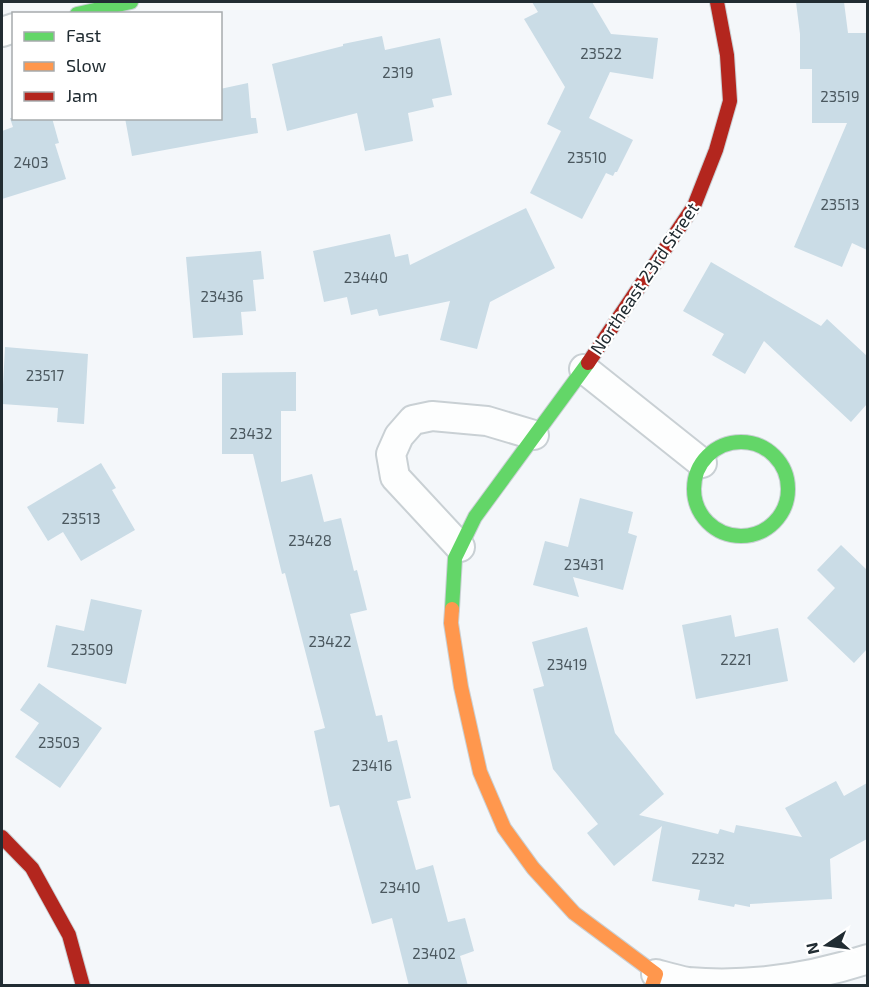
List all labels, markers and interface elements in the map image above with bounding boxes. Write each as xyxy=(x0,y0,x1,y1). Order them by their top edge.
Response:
legend xyxy=(12,12,222,120)
text: Fast xyxy=(66,24,101,46)
house number: 23522 xyxy=(580,44,622,62)
text: Slow xyxy=(66,54,107,76)
house number: 2319 xyxy=(382,63,414,81)
text: Jam xyxy=(66,84,98,106)
house number: 23519 xyxy=(820,87,860,105)
house number: 23510 xyxy=(567,148,607,166)
house number: 2403 xyxy=(13,153,49,171)
house number: 23513 xyxy=(820,195,860,213)
street label: Northeast 23rd Street xyxy=(585,198,703,358)
house number: 23440 xyxy=(344,268,388,286)
house number: 23436 xyxy=(201,287,243,305)
house number: 23517 xyxy=(26,366,65,384)
house number: 23432 xyxy=(230,424,272,442)
house number: 23513 xyxy=(61,509,101,527)
house number: 23428 xyxy=(288,531,332,549)
house number: 23431 xyxy=(564,555,604,573)
house number: 23422 xyxy=(309,632,351,650)
house number: 23509 xyxy=(71,640,113,658)
house number: 2221 xyxy=(720,650,752,668)
house number: 23419 xyxy=(547,655,587,673)
house number: 23503 xyxy=(38,733,80,751)
house number: 23416 xyxy=(352,756,392,774)
house number: 2232 xyxy=(691,849,725,867)
house number: 23410 xyxy=(379,878,421,896)
north arrow xyxy=(797,915,857,975)
text: N xyxy=(801,941,822,956)
house number: 23402 xyxy=(412,944,456,962)

